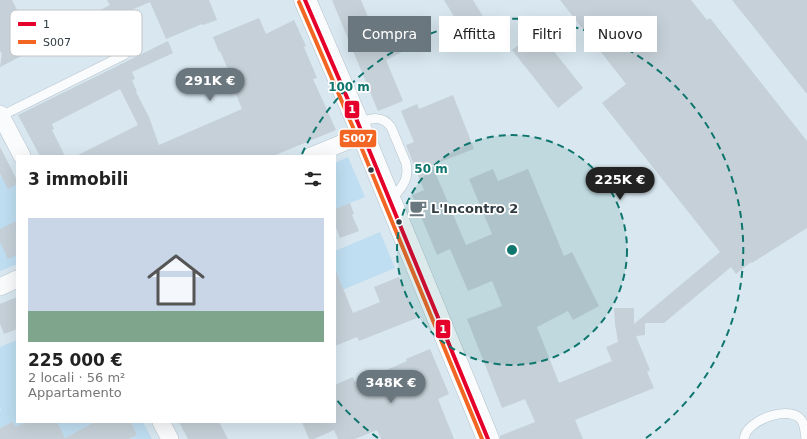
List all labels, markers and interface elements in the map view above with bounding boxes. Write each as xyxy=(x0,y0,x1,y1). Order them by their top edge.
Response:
legend xyxy=(10,10,142,56)
chip: Compra xyxy=(348,16,431,52)
chip: Affitta xyxy=(439,16,510,52)
chip: Filtri xyxy=(518,16,576,52)
chip: Nuovo xyxy=(584,16,657,52)
text: 1 xyxy=(43,18,50,31)
text: S007 xyxy=(43,36,71,49)
pin: 291K € xyxy=(177,68,243,102)
text: 291K € xyxy=(185,73,235,88)
text: 100 m xyxy=(328,80,370,94)
line badge: 1 xyxy=(344,100,360,119)
text: 1 xyxy=(348,103,356,116)
line badge: S007 xyxy=(339,129,377,148)
text: S007 xyxy=(343,132,373,145)
text: 50 m xyxy=(414,162,448,176)
unlabelled marker xyxy=(366,165,376,175)
pin: 225K € xyxy=(587,167,653,201)
icon: filters xyxy=(302,168,324,190)
text: 3 immobili xyxy=(28,169,128,189)
text: 225K € xyxy=(595,172,645,187)
cafe icon: L'Incontro 2 xyxy=(408,198,428,218)
place label: L'Incontro 2 xyxy=(431,201,518,216)
unlabelled marker xyxy=(394,217,404,227)
centre of rings xyxy=(505,243,519,257)
icon: home xyxy=(140,244,212,316)
line badge: 1 xyxy=(435,319,451,339)
text: 1 xyxy=(439,323,447,336)
text: 225 000 € xyxy=(28,350,123,370)
text: 2 locali · 56 m² xyxy=(28,370,125,385)
pin: 348K € xyxy=(358,370,424,404)
text: 348K € xyxy=(366,375,416,390)
text: Appartamento xyxy=(28,385,122,400)

